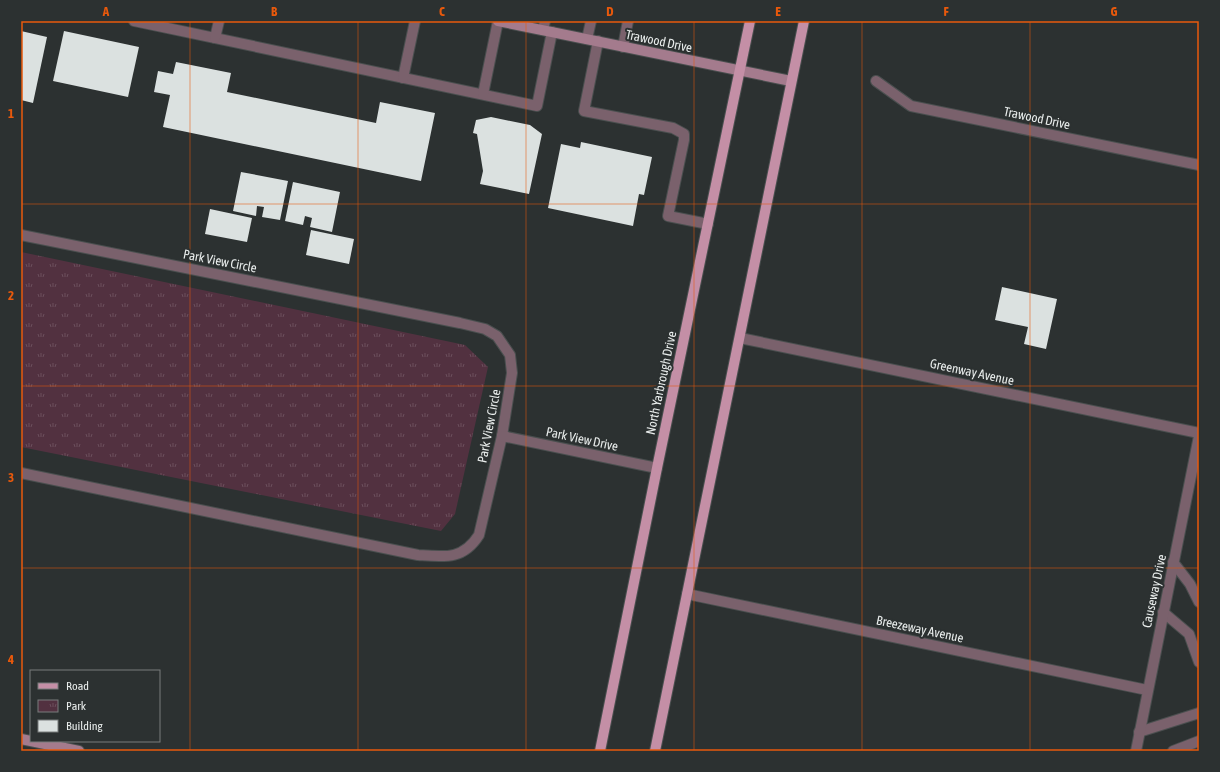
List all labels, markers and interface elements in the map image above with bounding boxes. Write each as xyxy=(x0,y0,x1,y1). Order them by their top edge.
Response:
text: A xyxy=(102,4,110,19)
text: B xyxy=(271,4,278,19)
text: C xyxy=(439,4,445,19)
text: D xyxy=(606,4,614,19)
text: E xyxy=(775,4,781,19)
text: F xyxy=(943,4,949,19)
text: G xyxy=(1111,4,1118,19)
street label: Trawood Drive xyxy=(624,27,694,55)
street label: Trawood Drive xyxy=(1002,104,1072,132)
text: 1 xyxy=(8,106,14,121)
street label: Park View Circle xyxy=(182,246,258,276)
text: 2 xyxy=(8,288,14,303)
street label: North Yarbrough Drive xyxy=(643,330,679,436)
street label: Greenway Avenue xyxy=(929,356,1015,388)
street label: Park View Circle xyxy=(474,388,504,464)
street label: Park View Drive xyxy=(545,424,620,454)
text: 3 xyxy=(8,470,14,485)
street label: Causeway Drive xyxy=(1139,553,1169,629)
street label: Breezeway Avenue xyxy=(875,612,965,646)
text: 4 xyxy=(7,652,14,667)
legend xyxy=(30,670,160,742)
text: Road xyxy=(66,679,89,693)
text: Park xyxy=(66,699,87,713)
text: Building xyxy=(66,719,104,733)

